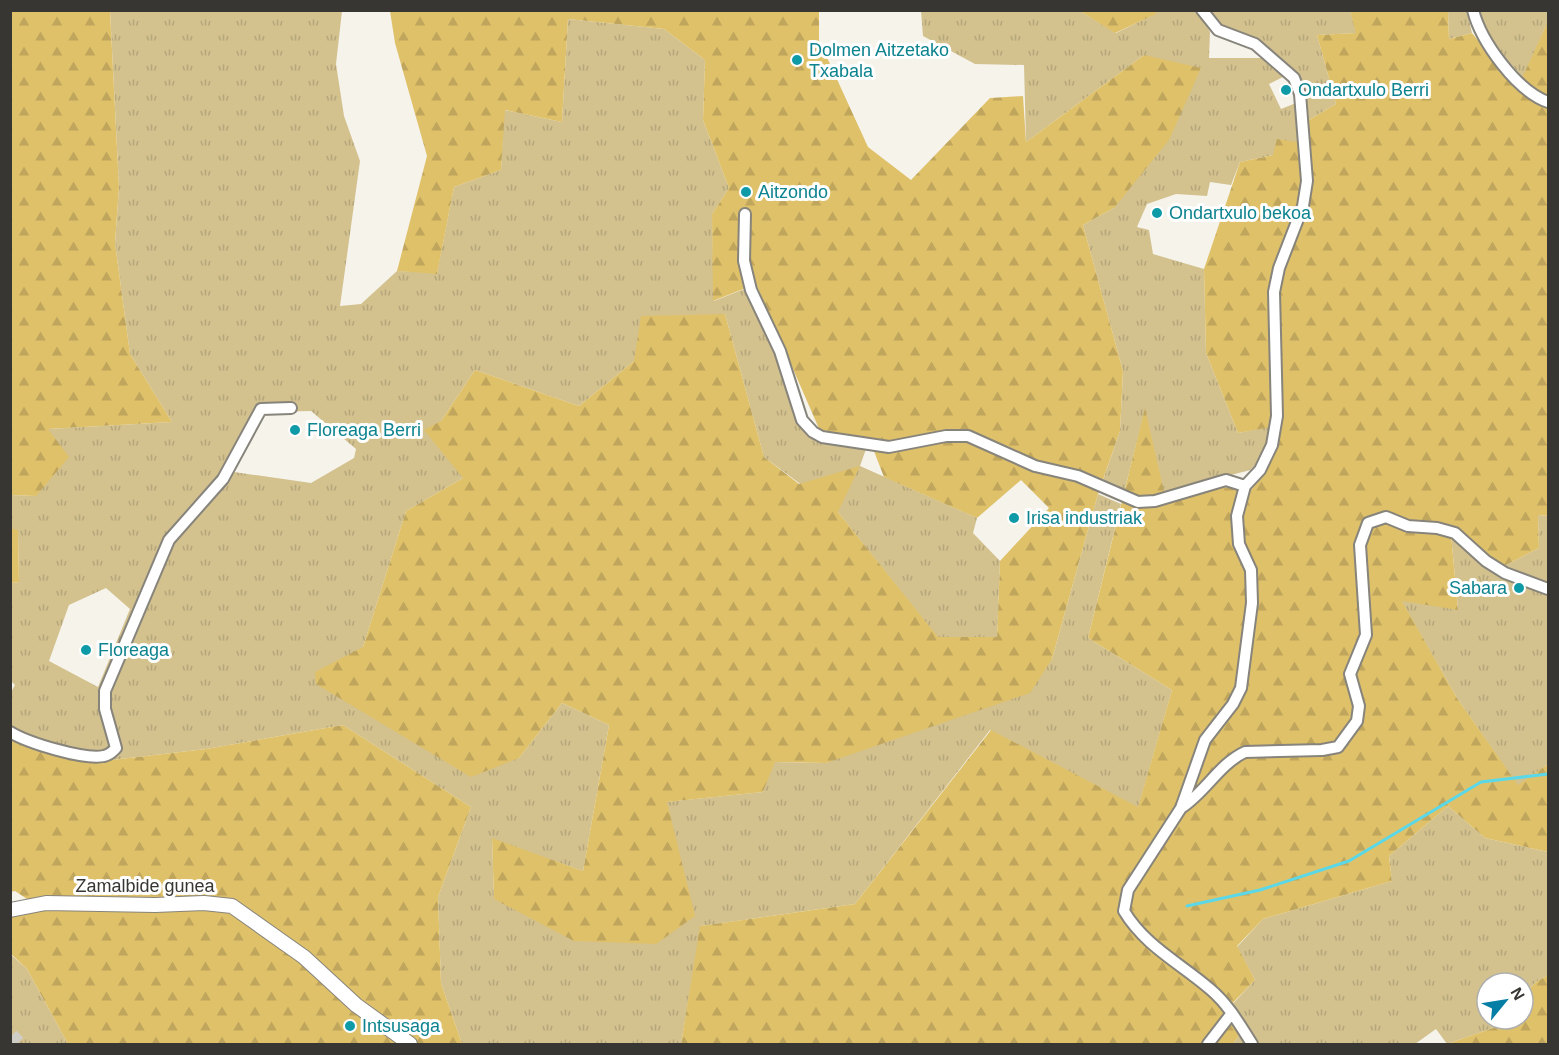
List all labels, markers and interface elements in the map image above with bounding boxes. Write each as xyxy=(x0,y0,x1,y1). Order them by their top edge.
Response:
place label: Dolmen Aitzetako Txabala xyxy=(809,40,949,81)
marker: Dolmen Aitzetako Txabala xyxy=(790,53,804,67)
place label: Ondartxulo Berri xyxy=(1298,80,1429,100)
marker: Ondartxulo Berri xyxy=(1279,83,1293,97)
place label: Aitzondo xyxy=(758,182,828,202)
marker: Aitzondo xyxy=(739,185,753,199)
place label: Ondartxulo bekoa xyxy=(1169,203,1312,223)
marker: Ondartxulo bekoa xyxy=(1150,206,1164,220)
place label: Floreaga Berri xyxy=(307,420,421,440)
marker: Floreaga Berri xyxy=(288,423,302,437)
place label: Irisa industriak xyxy=(1026,508,1143,528)
marker: Irisa industriak xyxy=(1007,511,1021,525)
place label: Sabara xyxy=(1449,578,1508,598)
marker: Sabara xyxy=(1512,581,1526,595)
place label: Floreaga xyxy=(98,640,170,660)
marker: Floreaga xyxy=(79,643,93,657)
street label: Zamalbide gunea xyxy=(75,876,216,896)
north arrow xyxy=(1475,971,1535,1031)
text: N xyxy=(1507,984,1528,1003)
place label: Intsusaga xyxy=(362,1016,441,1036)
marker: Intsusaga xyxy=(343,1019,357,1033)

